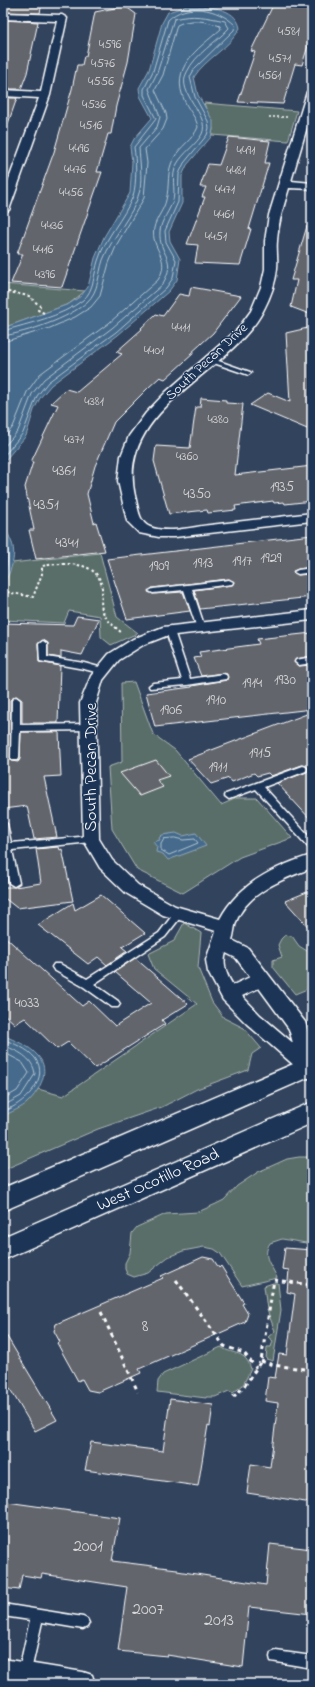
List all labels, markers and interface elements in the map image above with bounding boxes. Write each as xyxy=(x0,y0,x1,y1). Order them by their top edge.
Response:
house number: 4581 xyxy=(278,22,300,41)
house number: 4596 xyxy=(99,35,121,54)
house number: 4571 xyxy=(269,49,291,68)
house number: 4576 xyxy=(91,54,115,73)
house number: 4561 xyxy=(259,66,281,85)
house number: 4556 xyxy=(88,72,114,91)
house number: 4536 xyxy=(82,95,106,114)
house number: 4516 xyxy=(80,116,103,135)
house number: 4496 xyxy=(69,139,89,158)
house number: 4491 xyxy=(237,141,255,160)
house number: 4476 xyxy=(64,160,86,179)
house number: 4481 xyxy=(226,161,246,180)
house number: 4471 xyxy=(215,180,235,199)
house number: 4456 xyxy=(59,183,83,202)
house number: 4461 xyxy=(214,205,234,224)
house number: 4436 xyxy=(41,216,63,235)
house number: 4451 xyxy=(205,227,227,246)
house number: 4416 xyxy=(33,240,54,259)
house number: 4396 xyxy=(35,265,55,284)
street label: South Pecan Drive xyxy=(161,318,253,406)
house number: 4411 xyxy=(172,318,190,337)
house number: 4401 xyxy=(144,341,164,360)
house number: 4381 xyxy=(84,392,104,411)
house number: 4380 xyxy=(207,410,229,429)
house number: 4371 xyxy=(64,430,84,449)
house number: 4360 xyxy=(176,447,198,466)
house number: 4361 xyxy=(52,460,76,482)
house number: 1935 xyxy=(270,476,294,498)
house number: 4350 xyxy=(183,483,211,505)
house number: 4351 xyxy=(33,494,59,516)
house number: 4341 xyxy=(55,532,79,554)
house number: 1929 xyxy=(260,547,282,569)
house number: 1917 xyxy=(232,550,252,572)
house number: 1913 xyxy=(193,552,213,574)
house number: 1909 xyxy=(149,555,170,577)
house number: 1930 xyxy=(274,669,296,691)
house number: 1914 xyxy=(242,672,262,694)
house number: 1910 xyxy=(206,689,227,711)
house number: 1906 xyxy=(160,699,183,721)
street label: South Pecan Drive xyxy=(79,702,104,831)
house number: 1915 xyxy=(249,742,272,764)
house number: 1911 xyxy=(209,756,228,778)
house number: 4033 xyxy=(14,992,40,1014)
street label: West Ocotillo Road xyxy=(93,1142,224,1218)
house number: 8 xyxy=(142,1314,149,1340)
house number: 2001 xyxy=(73,1534,103,1560)
house number: 2007 xyxy=(132,1597,165,1623)
house number: 2013 xyxy=(204,1608,234,1634)

